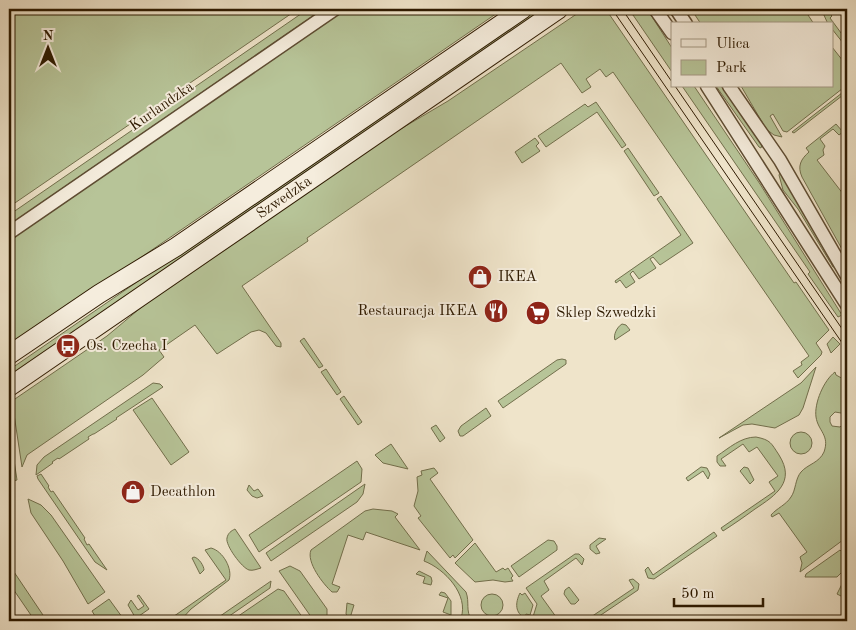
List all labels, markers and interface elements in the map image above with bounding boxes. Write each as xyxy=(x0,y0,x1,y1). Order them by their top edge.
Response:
north arrow xyxy=(22,22,72,72)
legend xyxy=(671,22,834,88)
text: N xyxy=(43,29,54,43)
text: Ulica xyxy=(716,37,750,52)
text: Park xyxy=(716,61,747,76)
street label: Kurlandzka xyxy=(127,79,197,135)
street label: Szwedzka xyxy=(254,173,315,222)
shop icon: IKEA xyxy=(467,264,493,290)
place label: IKEA xyxy=(498,270,538,285)
restaurant icon: Restauracja IKEA xyxy=(483,298,509,324)
supermarket icon: Sklep Szwedzki xyxy=(525,300,551,326)
place label: Restauracja IKEA xyxy=(358,304,479,319)
place label: Sklep Szwedzki xyxy=(556,306,656,321)
bus stop icon: Os. Czecha I xyxy=(55,333,81,359)
place label: Os. Czecha I xyxy=(86,339,167,354)
shop icon: Decathlon xyxy=(120,479,146,505)
place label: Decathlon xyxy=(150,485,216,500)
scale bar xyxy=(674,575,762,607)
text: 50 m xyxy=(681,587,715,602)

